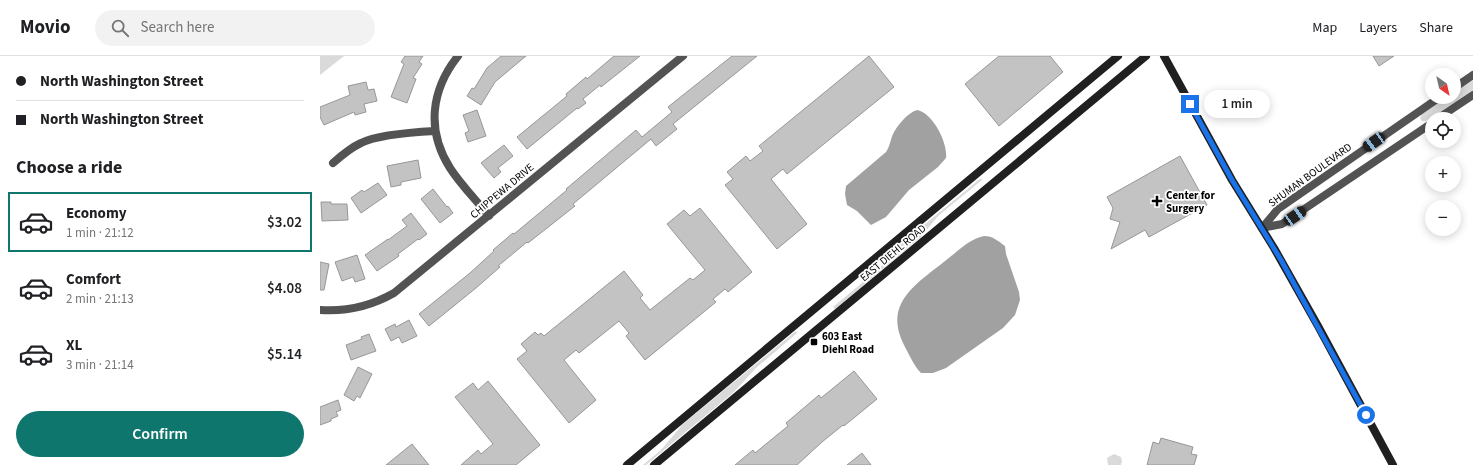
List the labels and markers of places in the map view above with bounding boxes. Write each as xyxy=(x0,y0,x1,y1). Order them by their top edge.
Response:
place label: Center for Surgery xyxy=(1166,188,1215,216)
marker: Center for Surgery xyxy=(1151,195,1163,207)
place label: 603 East Diehl Road xyxy=(822,329,874,357)
marker: 603 East Diehl Road xyxy=(809,337,819,347)

